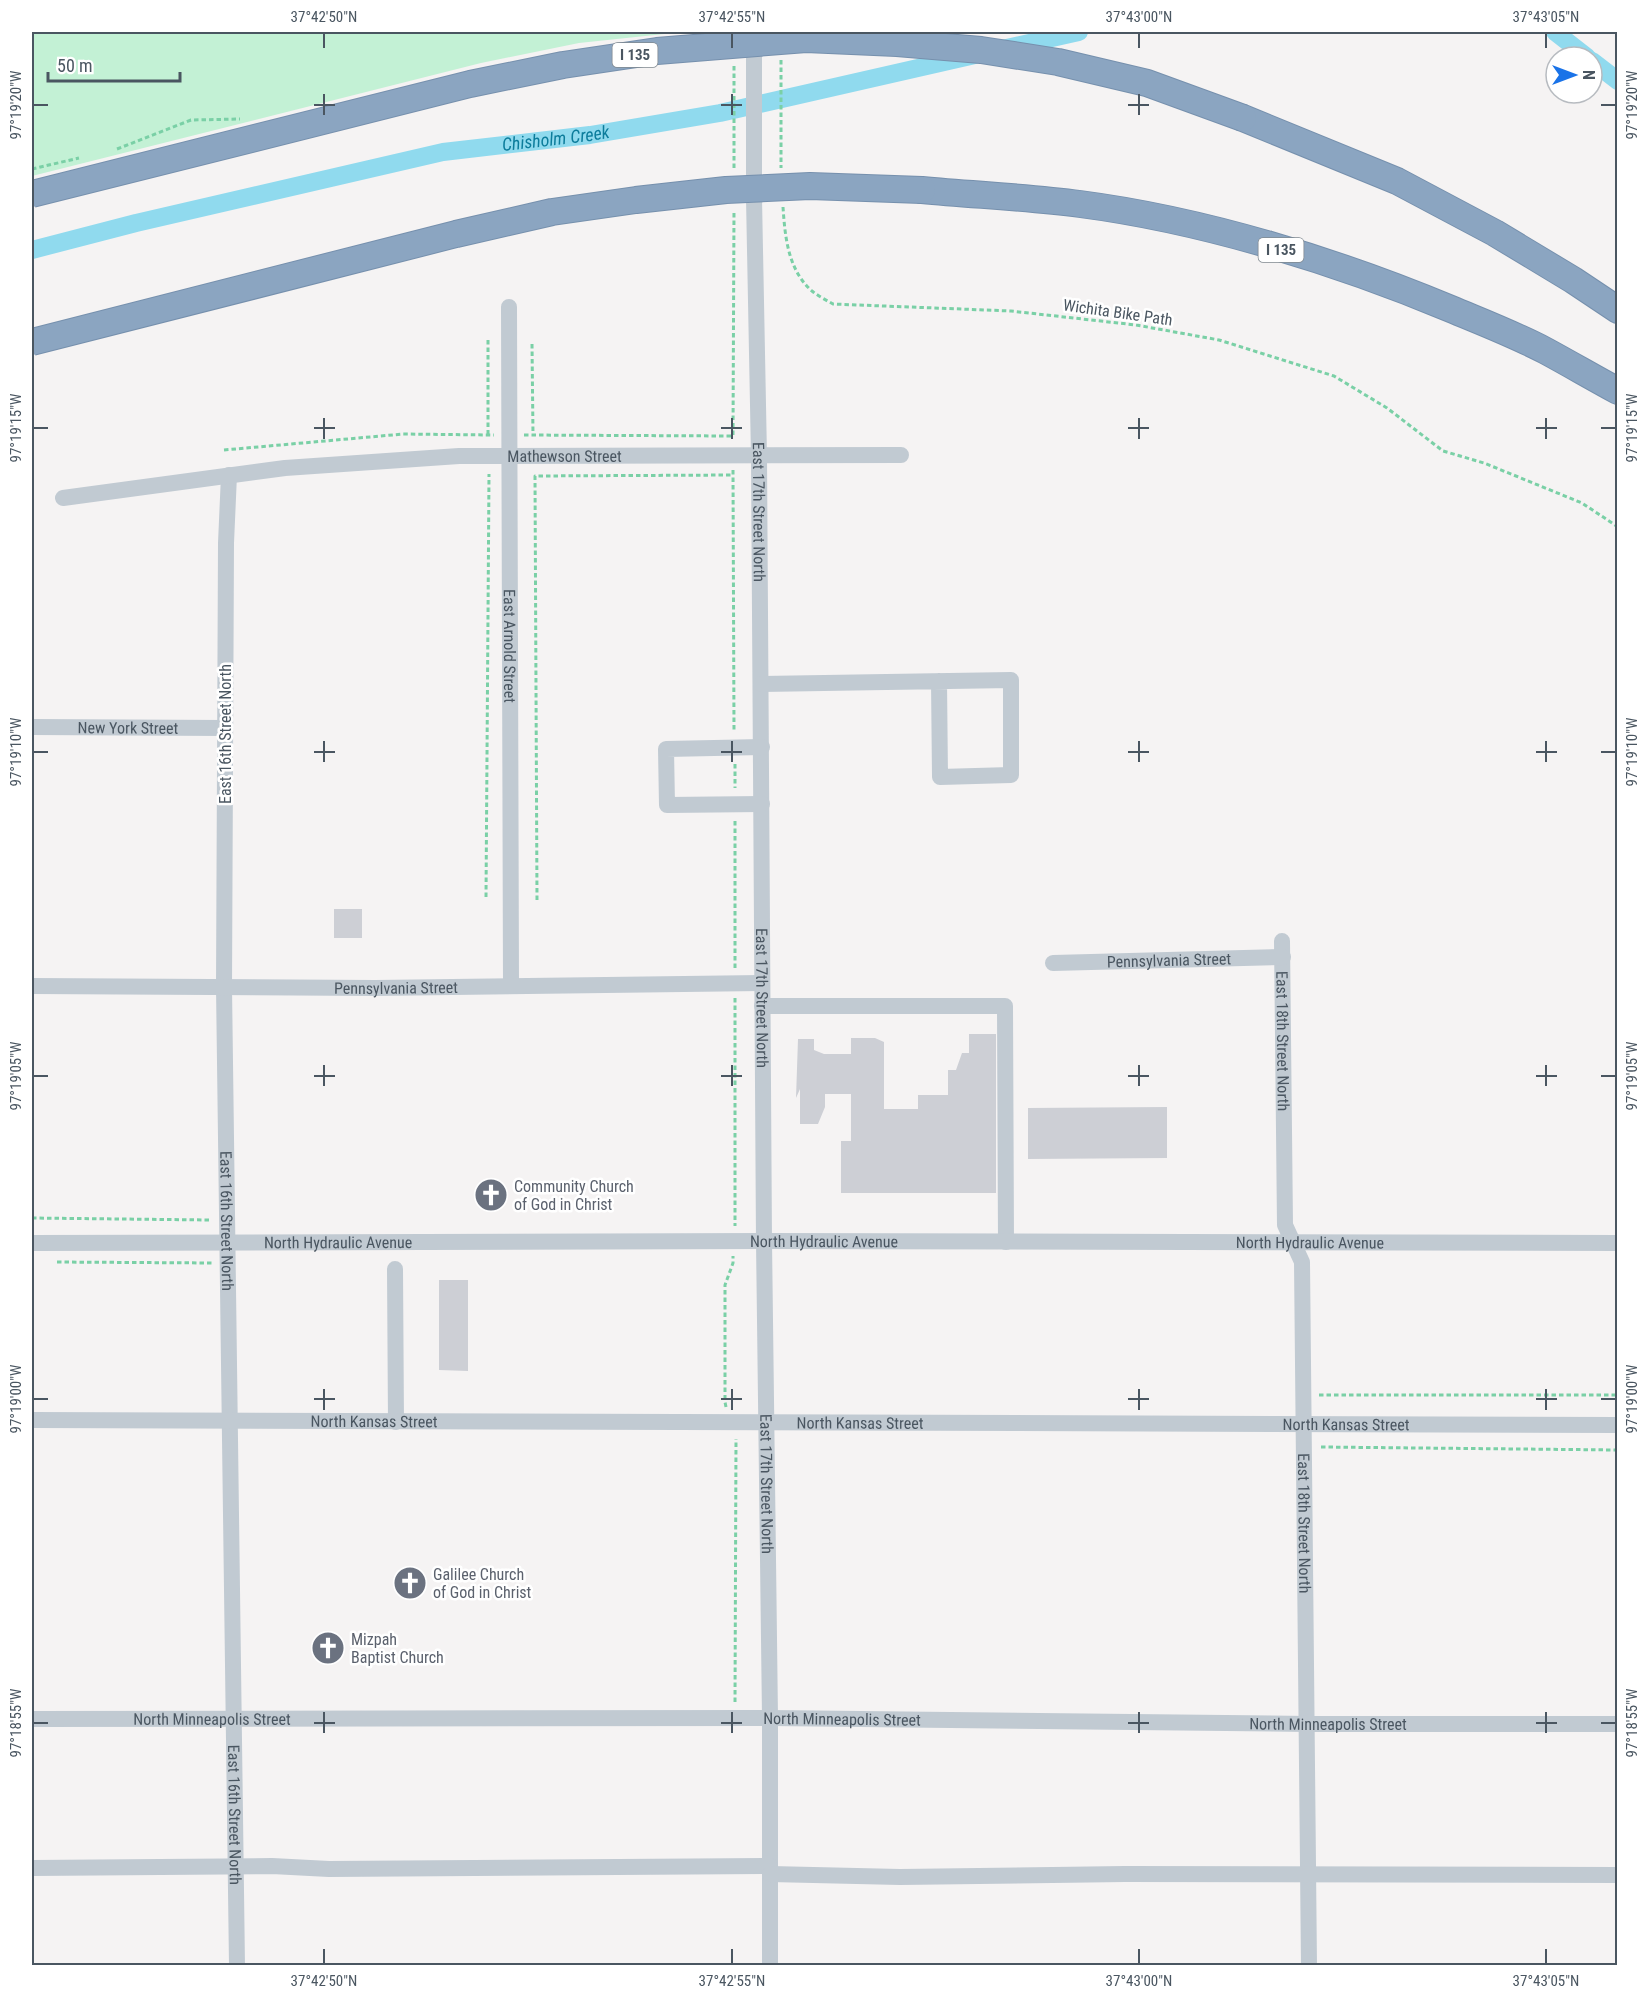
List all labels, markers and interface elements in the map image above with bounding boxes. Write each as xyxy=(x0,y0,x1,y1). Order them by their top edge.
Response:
text: 37°42'50"N xyxy=(291,8,357,26)
text: 37°42'55"N xyxy=(699,8,765,26)
text: 37°43'00"N xyxy=(1106,8,1172,26)
text: 37°43'05"N xyxy=(1513,8,1579,26)
road number: I 135 xyxy=(612,43,658,67)
scale bar xyxy=(48,45,180,83)
north arrow xyxy=(1544,45,1604,105)
text: 50 m xyxy=(57,55,92,76)
text: 97°19'20"W xyxy=(7,70,25,139)
text: N xyxy=(1579,70,1598,80)
text: 97°19'20"W xyxy=(1623,70,1641,139)
water label: Chisholm Creek xyxy=(501,121,612,155)
road number: I 135 xyxy=(1258,238,1304,262)
street label: Wichita Bike Path xyxy=(1062,295,1174,330)
text: 97°19'15"W xyxy=(7,393,25,462)
text: 97°19'15"W xyxy=(1623,393,1641,462)
street label: East 17th Street North xyxy=(749,442,769,582)
street label: Mathewson Street xyxy=(507,447,622,466)
street label: East Arnold Street xyxy=(500,589,519,703)
street label: East 16th Street North xyxy=(216,664,235,804)
text: 97°19'10"W xyxy=(7,717,25,786)
text: 97°19'10"W xyxy=(1623,717,1641,786)
street label: New York Street xyxy=(78,718,179,738)
street label: East 17th Street North xyxy=(752,928,772,1068)
street label: Pennsylvania Street xyxy=(1107,949,1232,972)
street label: East 18th Street North xyxy=(1272,971,1293,1111)
street label: Pennsylvania Street xyxy=(334,978,458,998)
text: 97°19'05"W xyxy=(7,1041,25,1110)
text: 97°19'05"W xyxy=(1623,1041,1641,1110)
street label: East 16th Street North xyxy=(216,1151,237,1291)
church icon: Community Church of God in Christ xyxy=(473,1177,509,1213)
place label: Community Church of God in Christ xyxy=(514,1177,634,1214)
street label: North Hydraulic Avenue xyxy=(750,1232,898,1251)
street label: North Hydraulic Avenue xyxy=(264,1233,412,1252)
street label: North Hydraulic Avenue xyxy=(1236,1233,1384,1252)
text: 97°19'00"W xyxy=(7,1364,25,1433)
text: 97°19'00"W xyxy=(1623,1364,1641,1433)
street label: North Kansas Street xyxy=(310,1412,438,1431)
street label: North Kansas Street xyxy=(796,1413,924,1433)
street label: East 17th Street North xyxy=(756,1414,777,1554)
street label: North Kansas Street xyxy=(1282,1415,1410,1434)
street label: East 18th Street North xyxy=(1294,1453,1314,1593)
church icon: Galilee Church of God in Christ xyxy=(392,1565,428,1601)
place label: Galilee Church of God in Christ xyxy=(433,1565,532,1602)
church icon: Mizpah Baptist Church xyxy=(310,1630,346,1666)
place label: Mizpah Baptist Church xyxy=(351,1630,444,1667)
text: 97°18'55"W xyxy=(7,1688,25,1757)
text: 97°18'55"W xyxy=(1623,1688,1641,1757)
street label: North Minneapolis Street xyxy=(763,1709,921,1730)
street label: North Minneapolis Street xyxy=(133,1710,291,1729)
street label: North Minneapolis Street xyxy=(1249,1714,1407,1734)
street label: East 16th Street North xyxy=(224,1745,245,1885)
text: 37°42'50"N xyxy=(291,1972,357,1990)
text: 37°42'55"N xyxy=(699,1972,765,1990)
text: 37°43'00"N xyxy=(1106,1972,1172,1990)
text: 37°43'05"N xyxy=(1513,1972,1579,1990)

